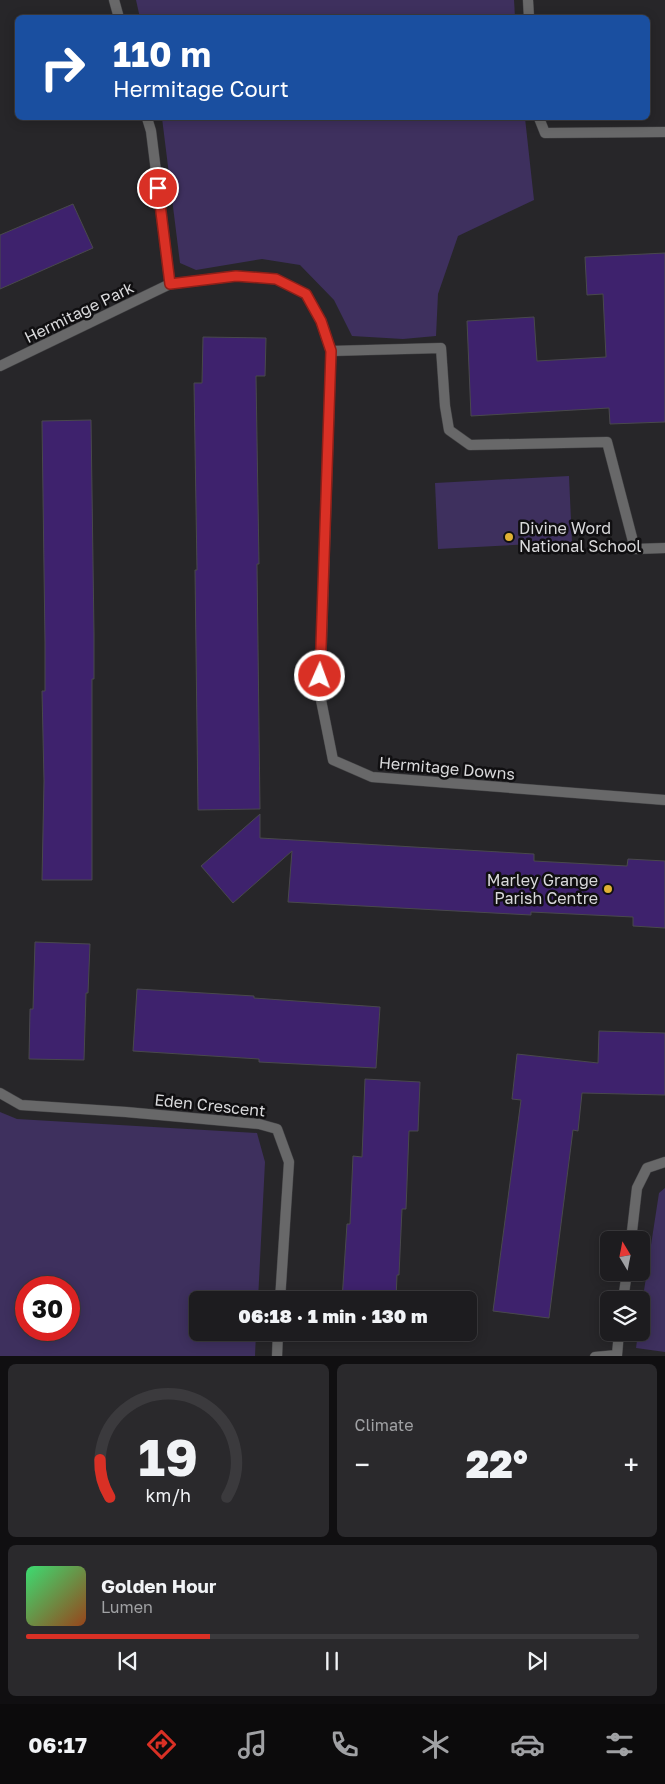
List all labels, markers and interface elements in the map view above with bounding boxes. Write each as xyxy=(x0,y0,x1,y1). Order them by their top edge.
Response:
text: 110 m xyxy=(113,33,211,75)
icon: right xyxy=(30,35,95,100)
text: Hermitage Court xyxy=(113,75,289,102)
pin xyxy=(137,167,179,209)
icon: arrive xyxy=(144,174,172,202)
street label: Hermitage Park xyxy=(21,277,137,347)
place label: Divine Word National School xyxy=(519,518,641,556)
marker: Divine Word National School xyxy=(503,531,515,543)
position arrow xyxy=(293,649,345,701)
street label: Hermitage Downs xyxy=(378,752,516,784)
place label: Marley Grange Parish Centre xyxy=(487,870,598,908)
marker: Marley Grange Parish Centre xyxy=(602,883,614,895)
street label: Eden Crescent xyxy=(154,1089,266,1121)
north arrow xyxy=(600,1231,650,1281)
map controls xyxy=(600,1231,650,1341)
speed limit sign: 30 xyxy=(15,1276,80,1341)
button: layers xyxy=(600,1291,650,1341)
text: 06:18 · 1 min · 130 m xyxy=(238,1304,428,1327)
text: Climate xyxy=(355,1415,414,1435)
text: 19 xyxy=(138,1425,198,1487)
text: 22° xyxy=(466,1441,528,1486)
text: − xyxy=(355,1448,370,1481)
text: + xyxy=(624,1448,639,1481)
text: km/h xyxy=(146,1484,191,1506)
text: Golden Hour xyxy=(101,1574,216,1597)
text: Lumen xyxy=(101,1597,153,1617)
icon: previous xyxy=(114,1647,142,1675)
icon: pause xyxy=(318,1647,346,1675)
icon: next xyxy=(523,1647,551,1675)
icon: directions xyxy=(144,1727,179,1762)
icon: music xyxy=(235,1727,270,1762)
icon: phone xyxy=(327,1727,362,1762)
icon: climate xyxy=(418,1727,453,1762)
icon: car xyxy=(510,1727,545,1762)
icon: filters xyxy=(602,1727,637,1762)
text: 06:17 xyxy=(28,1731,87,1758)

